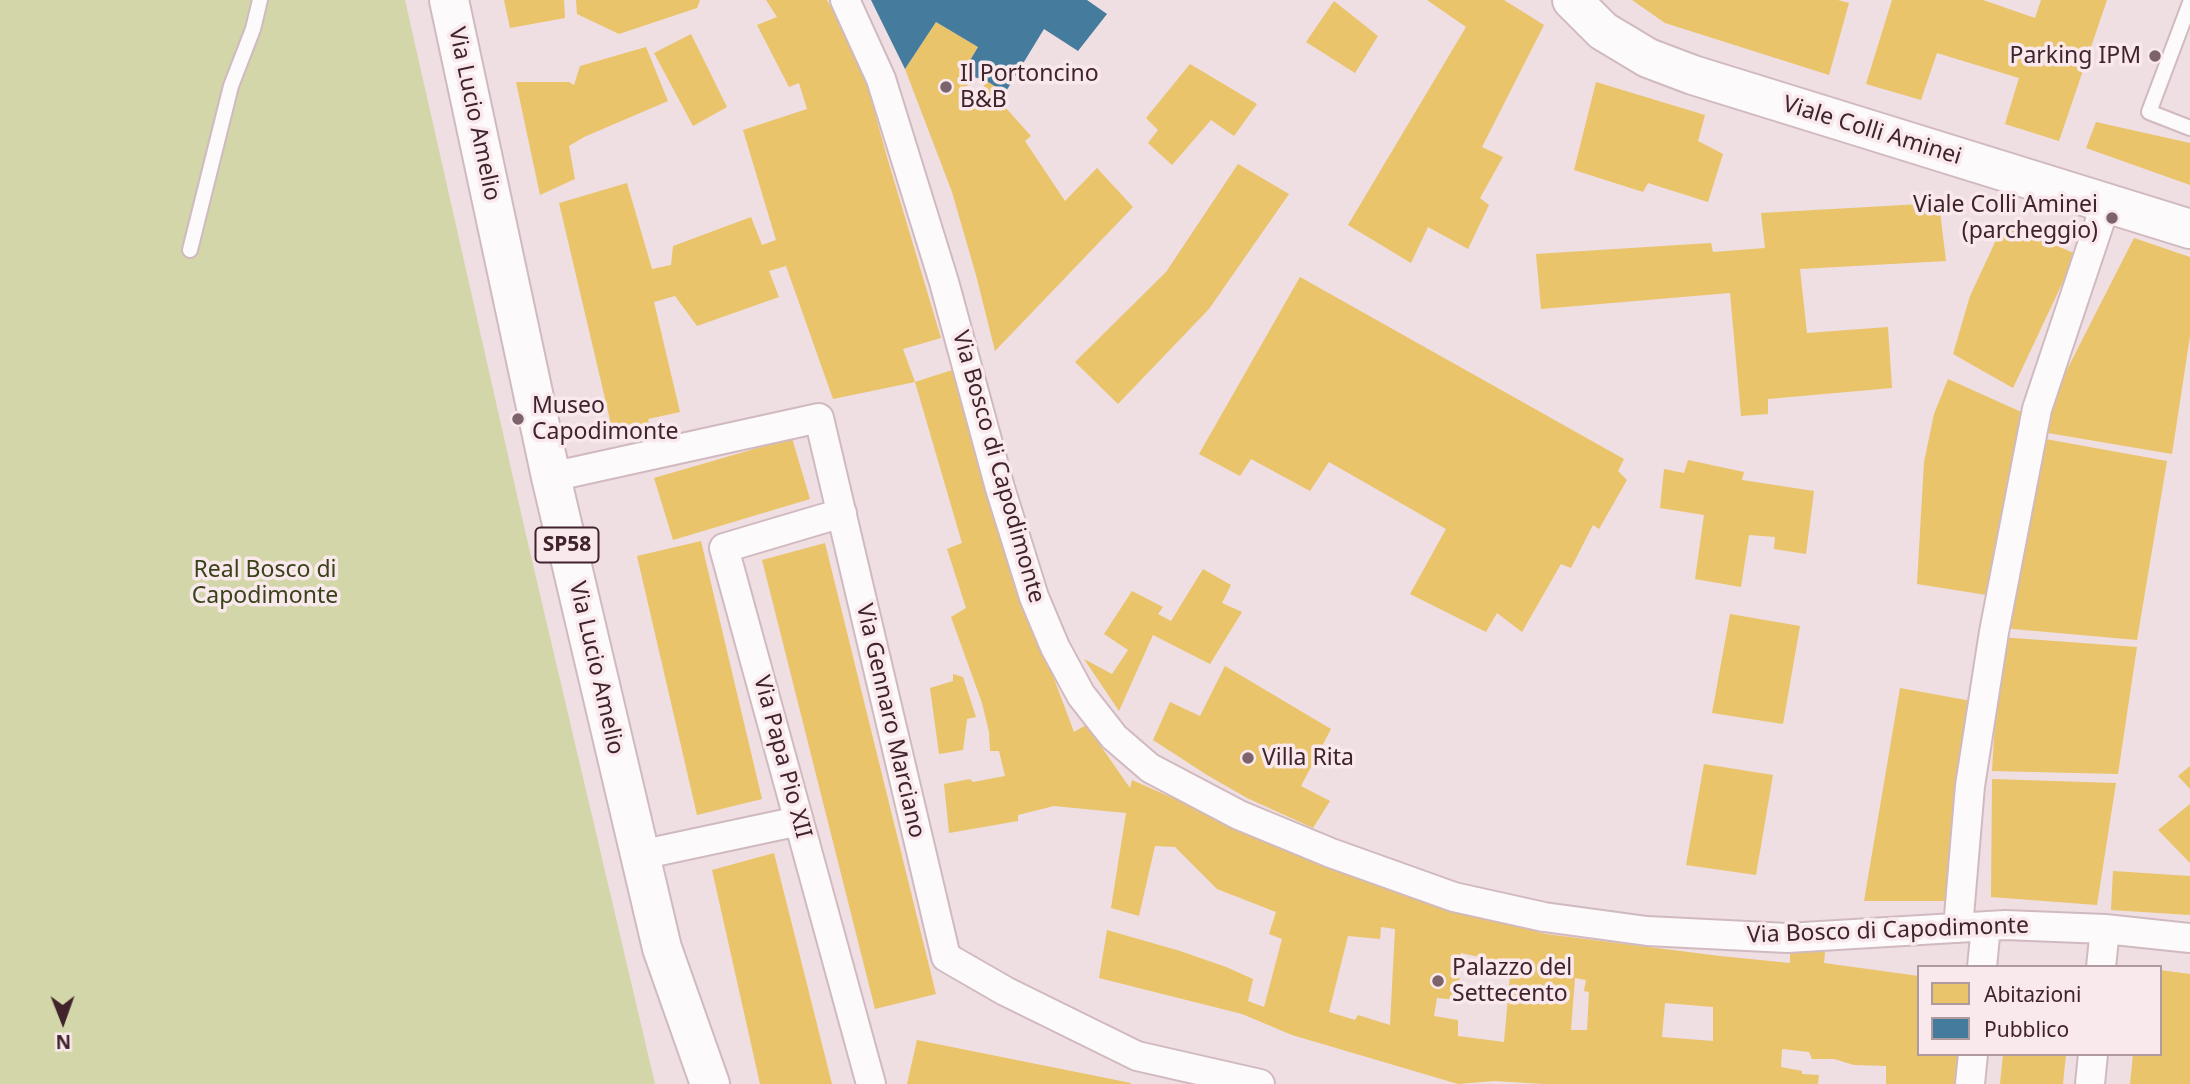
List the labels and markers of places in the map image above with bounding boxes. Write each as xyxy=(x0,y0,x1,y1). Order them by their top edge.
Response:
place label: Parking IPM xyxy=(2010,42,2141,70)
marker: Parking IPM xyxy=(2147,48,2163,64)
place label: Il Portoncino B&B xyxy=(960,60,1099,114)
marker: Il Portoncino B&B xyxy=(938,79,954,95)
place label: Viale Colli Aminei (parcheggio) xyxy=(1913,191,2098,245)
marker: Viale Colli Aminei (parcheggio) xyxy=(2104,210,2120,226)
place label: Museo Capodimonte xyxy=(532,392,678,446)
marker: Museo Capodimonte xyxy=(510,411,526,427)
place label: Villa Rita xyxy=(1262,744,1354,772)
marker: Villa Rita xyxy=(1240,750,1256,766)
place label: Palazzo del Settecento xyxy=(1452,954,1572,1008)
marker: Palazzo del Settecento xyxy=(1430,973,1446,989)

